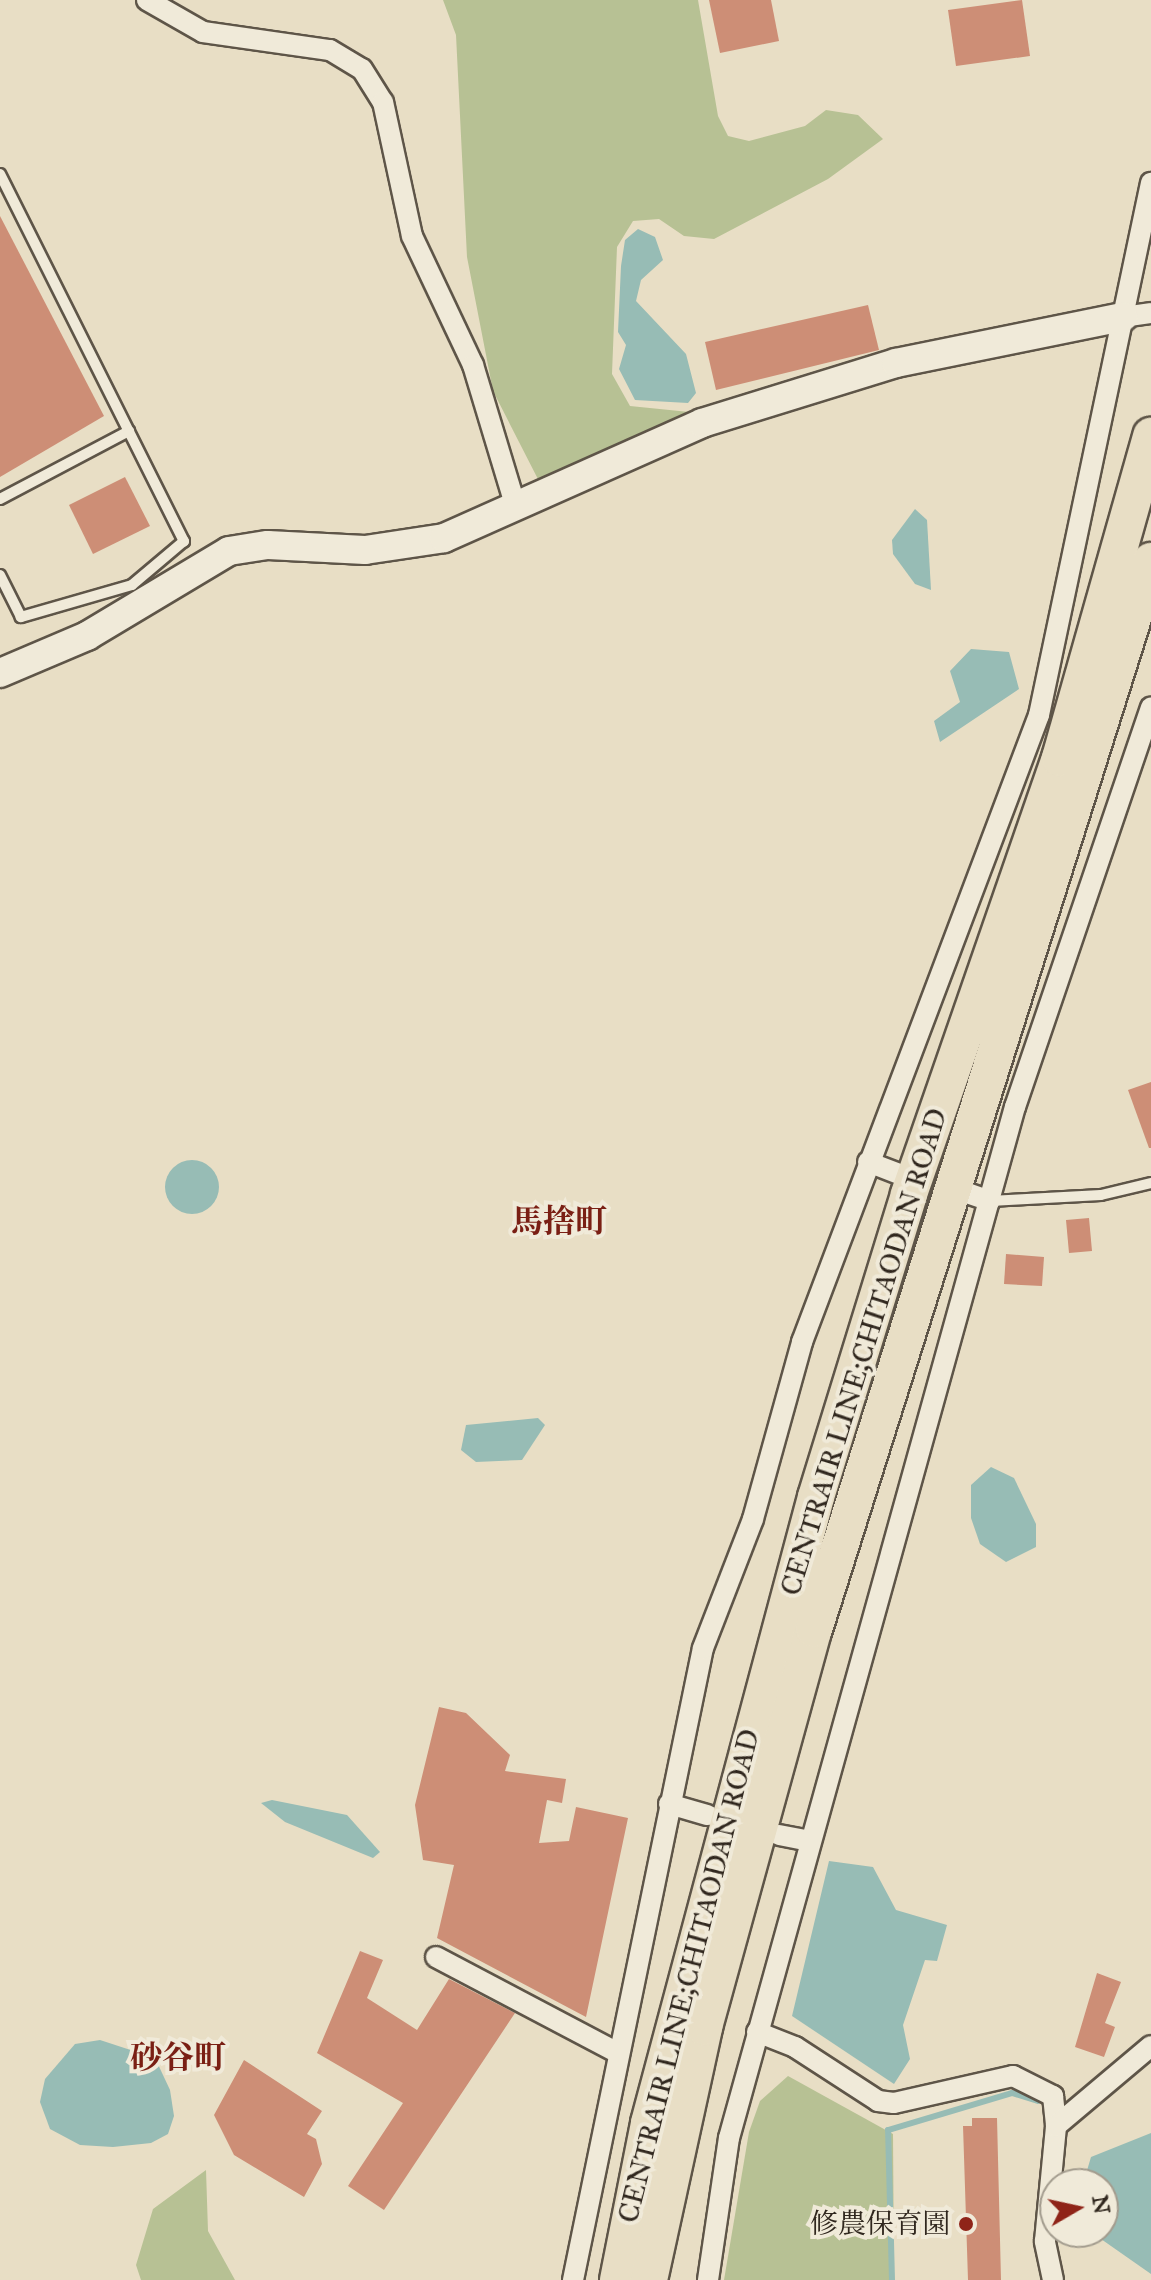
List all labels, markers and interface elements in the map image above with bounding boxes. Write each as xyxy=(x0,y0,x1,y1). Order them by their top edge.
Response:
street label: CENTRAIR LINE;CHITAODAN ROAD xyxy=(774,1105,954,1599)
district label: 馬捨町 xyxy=(511,1203,607,1241)
street label: CENTRAIR LINE;CHITAODAN ROAD xyxy=(611,1726,767,2226)
district label: 砂谷町 xyxy=(130,2039,226,2077)
north arrow xyxy=(1039,2168,1119,2248)
text: N xyxy=(1086,2193,1116,2216)
place label: 修農保育園 xyxy=(810,2207,950,2241)
marker: 修農保育園 xyxy=(957,2215,975,2233)

